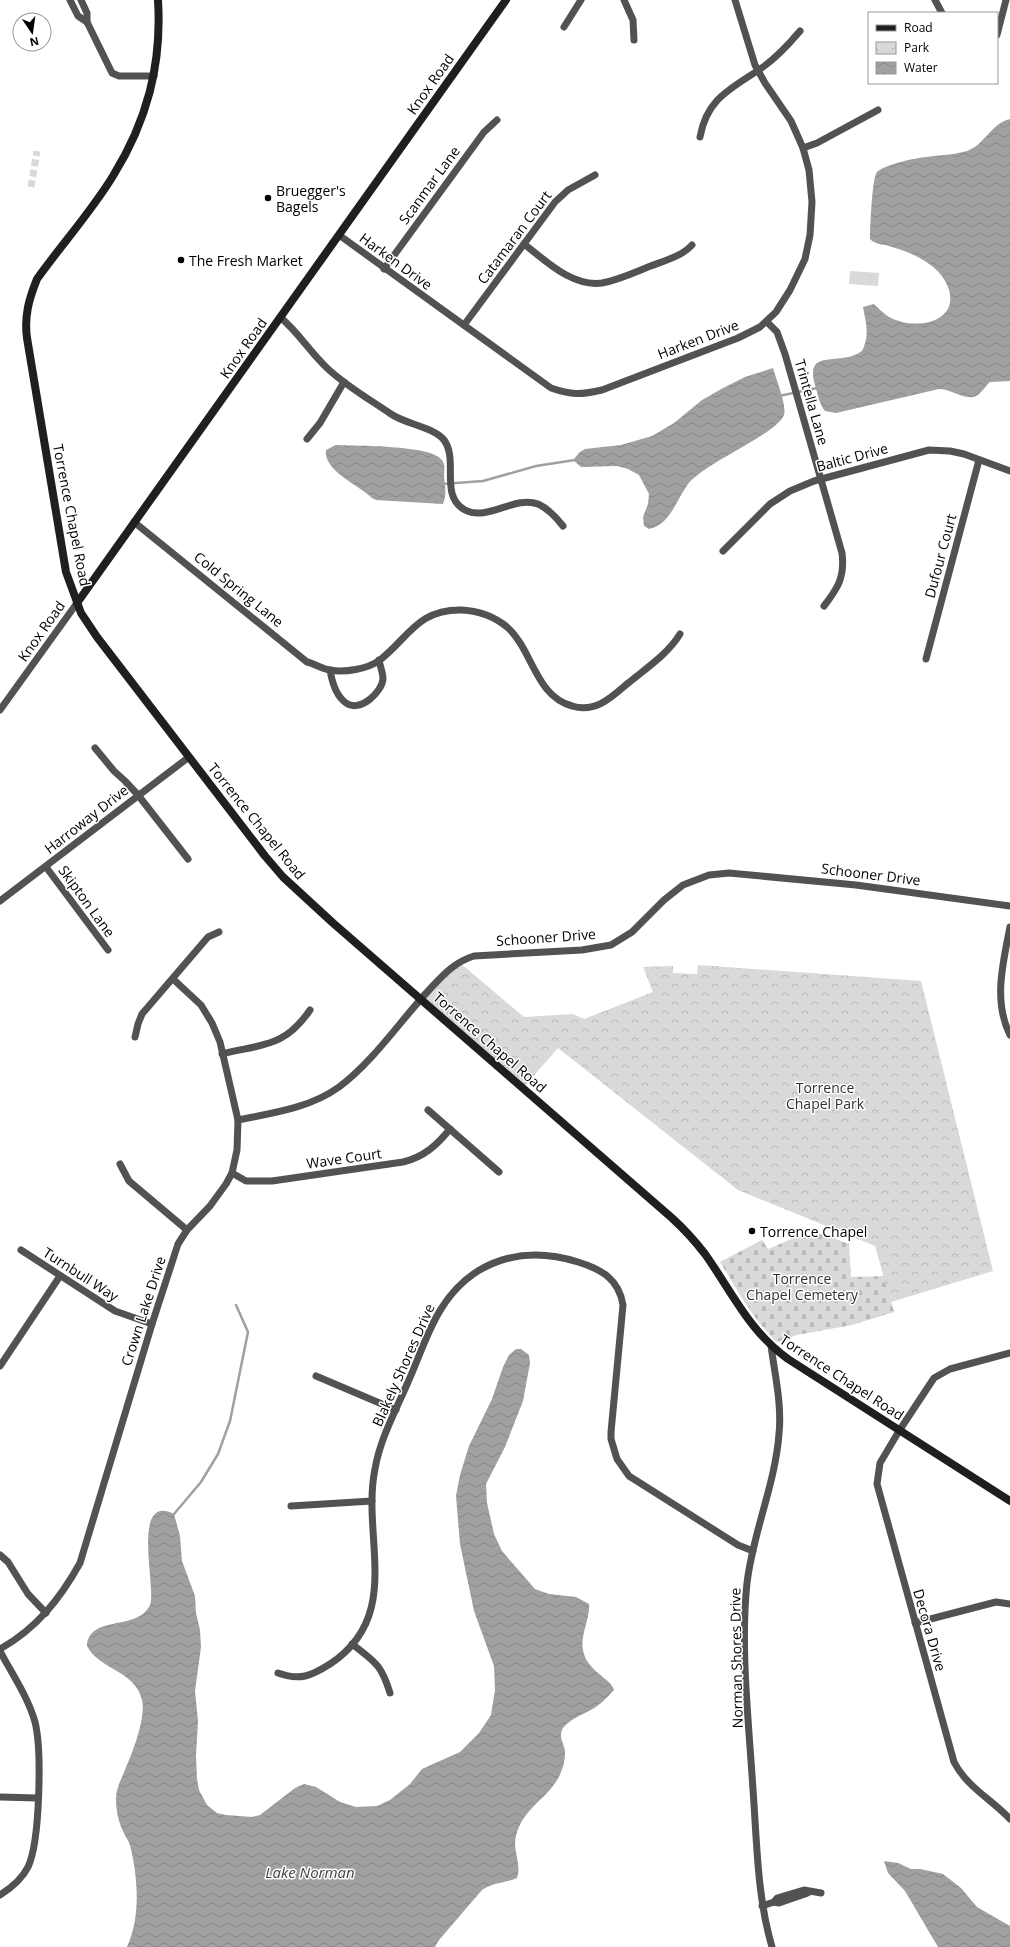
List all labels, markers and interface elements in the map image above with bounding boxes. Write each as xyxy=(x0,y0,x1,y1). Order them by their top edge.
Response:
north arrow xyxy=(12,12,52,52)
legend xyxy=(868,12,998,84)
text: Road xyxy=(904,19,933,36)
text: N xyxy=(28,34,40,51)
text: Park xyxy=(904,39,930,56)
street label: Knox Road xyxy=(402,50,458,118)
text: Water xyxy=(904,59,938,76)
street label: Scanmar Lane xyxy=(394,142,464,228)
place label: Bruegger's Bagels xyxy=(276,181,346,216)
street label: Catamaran Court xyxy=(473,186,555,288)
marker: Bruegger's Bagels xyxy=(263,193,273,203)
street label: Harken Drive xyxy=(356,228,436,294)
place label: The Fresh Market xyxy=(189,251,303,270)
marker: The Fresh Market xyxy=(176,255,186,265)
street label: Knox Road xyxy=(215,314,271,382)
street label: Harken Drive xyxy=(655,315,741,363)
street label: Trintella Lane xyxy=(791,357,833,447)
street label: Baltic Drive xyxy=(814,438,890,476)
street label: Torrence Chapel Road xyxy=(49,442,95,588)
street label: Dufour Court xyxy=(920,512,960,600)
street label: Cold Spring Lane xyxy=(190,547,288,631)
street label: Knox Road xyxy=(13,597,69,665)
street label: Torrence Chapel Road xyxy=(204,759,310,883)
street label: Harroway Drive xyxy=(40,780,132,858)
street label: Schooner Drive xyxy=(820,858,922,890)
street label: Skipton Lane xyxy=(55,861,120,941)
street label: Schooner Drive xyxy=(496,924,597,950)
street label: Torrence Chapel Road xyxy=(429,987,551,1097)
park label: Torrence Chapel Park xyxy=(786,1078,865,1113)
street label: Wave Court xyxy=(305,1143,383,1173)
place label: Torrence Chapel xyxy=(760,1222,867,1241)
marker: Torrence Chapel xyxy=(747,1226,757,1236)
street label: Turnbull Way xyxy=(40,1243,123,1306)
street label: Crown Lake Drive xyxy=(116,1254,170,1368)
park label: Torrence Chapel Cemetery xyxy=(746,1269,859,1304)
street label: Blakely Shores Drive xyxy=(367,1300,439,1429)
street label: Torrence Chapel Road xyxy=(776,1330,908,1424)
street label: Norman Shores Drive xyxy=(725,1587,747,1728)
street label: Decora Drive xyxy=(909,1587,951,1673)
water label: Lake Norman xyxy=(265,1862,355,1882)

